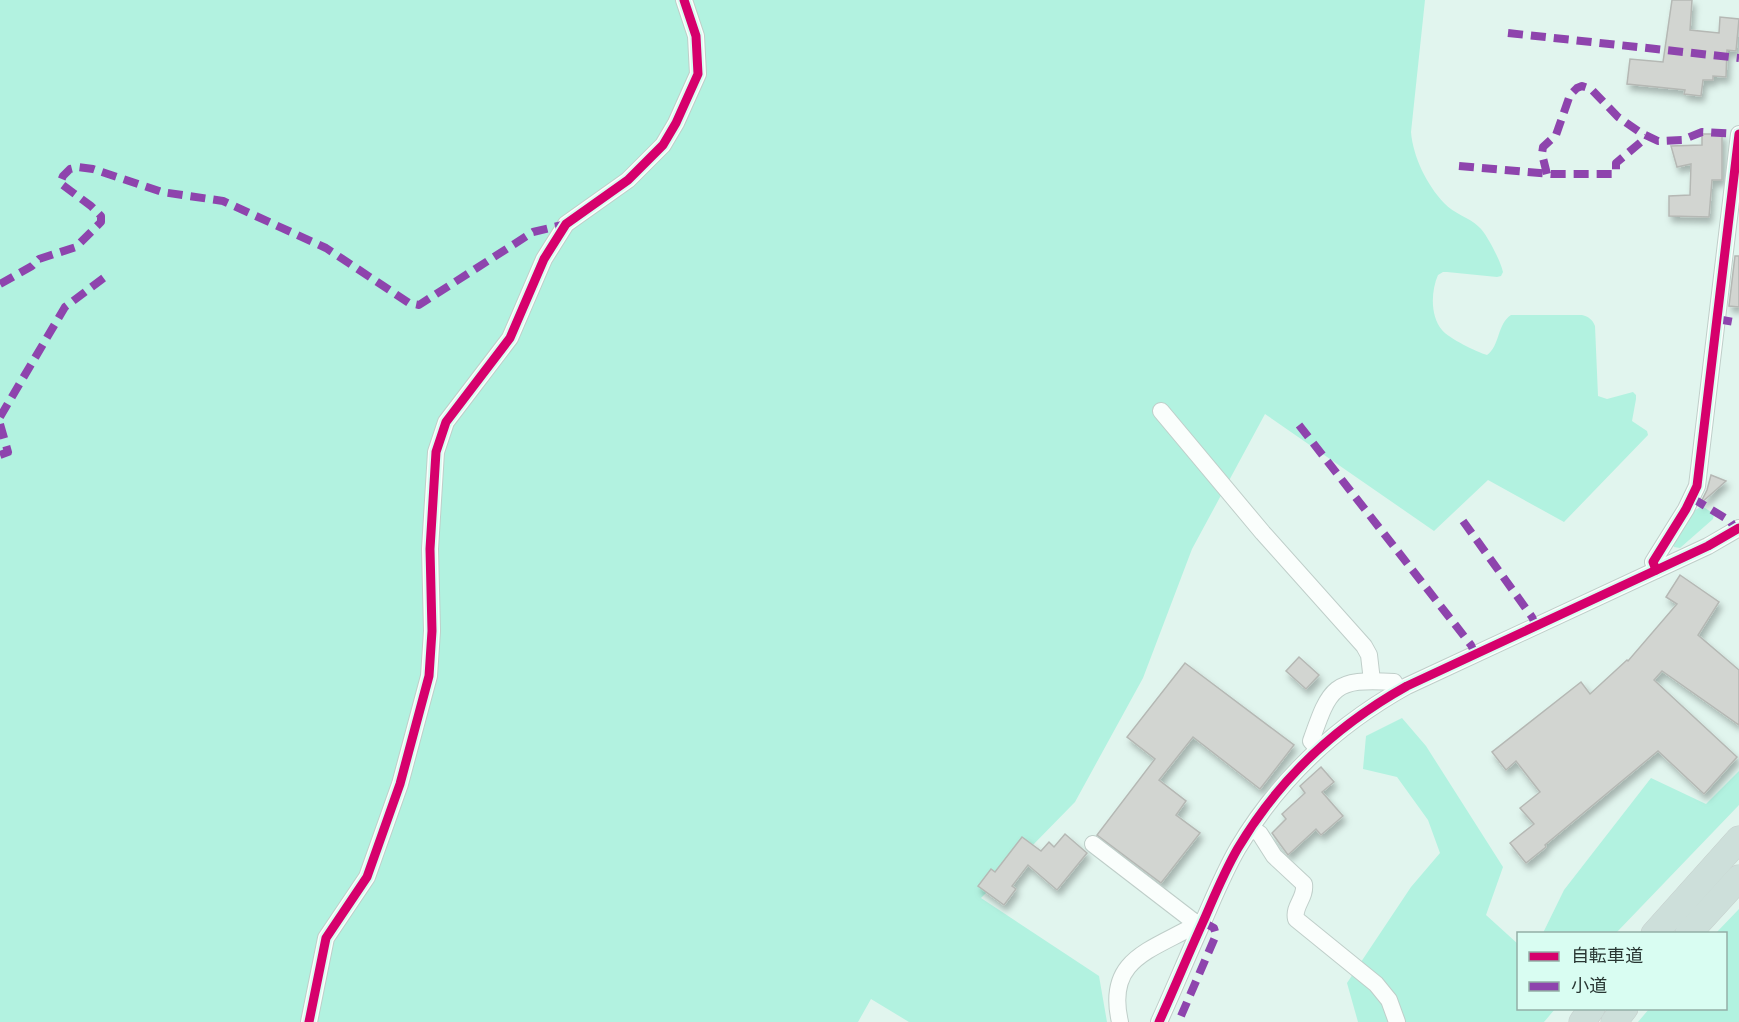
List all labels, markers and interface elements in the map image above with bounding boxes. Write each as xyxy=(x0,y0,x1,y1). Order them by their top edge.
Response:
legend xyxy=(1517,932,1727,1010)
text: 自転車道 xyxy=(1571,945,1643,966)
text: 小道 xyxy=(1571,975,1607,996)

